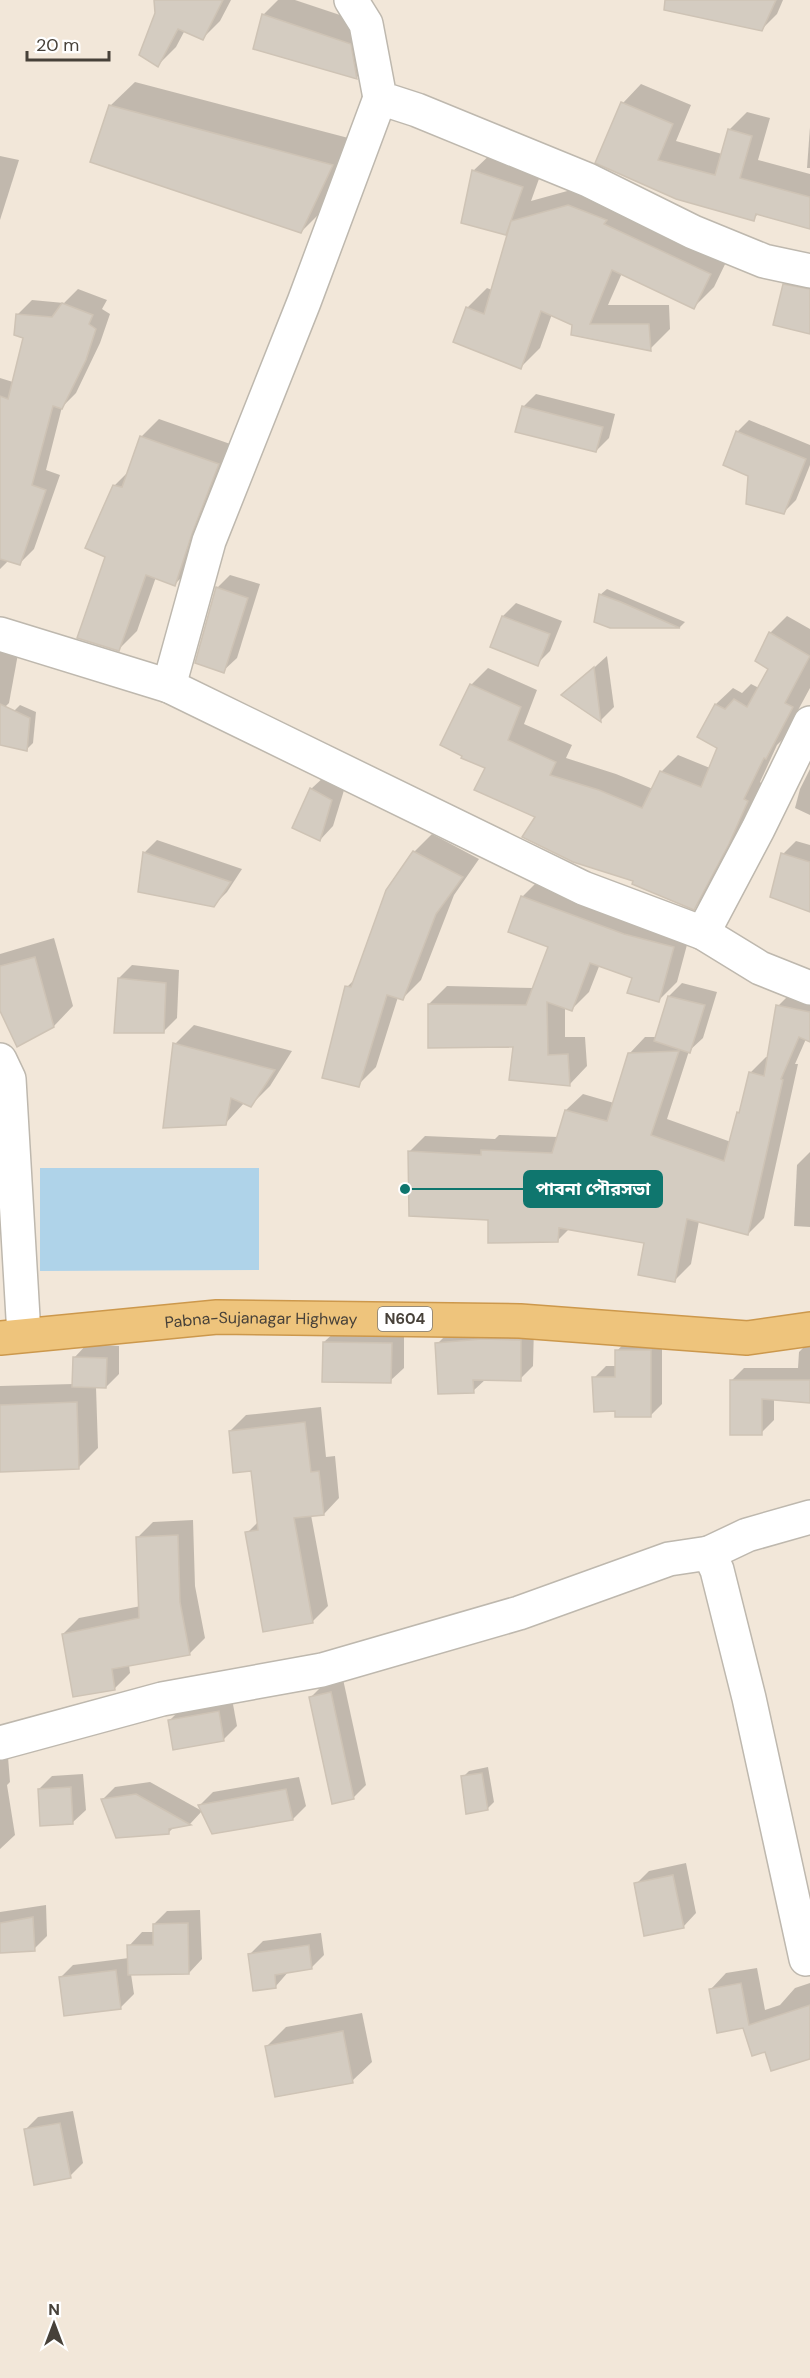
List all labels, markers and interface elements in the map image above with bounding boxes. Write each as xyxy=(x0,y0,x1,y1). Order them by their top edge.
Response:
scale bar xyxy=(27,24,110,62)
text: 20 m xyxy=(36,33,79,57)
callout: পাবনা পৌরসভা xyxy=(524,1171,662,1207)
text: পাবনা পৌরসভা xyxy=(536,1177,651,1201)
street label: Pabna-Sujanagar Highway xyxy=(164,1306,358,1333)
road number: N604 xyxy=(378,1307,432,1331)
north arrow xyxy=(24,2294,84,2354)
text: N xyxy=(48,2299,60,2320)

